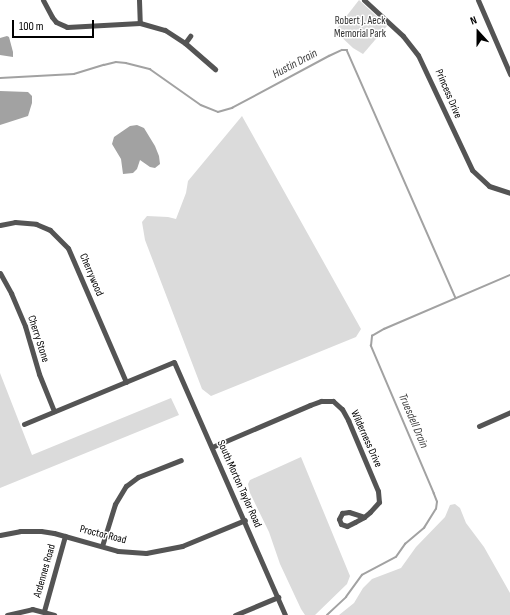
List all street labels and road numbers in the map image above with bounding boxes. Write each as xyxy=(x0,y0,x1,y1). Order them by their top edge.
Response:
street label: Princess Drive xyxy=(432,67,464,121)
street label: Cherrywood xyxy=(76,252,106,298)
street label: Cherry Stone xyxy=(24,314,52,364)
street label: Wilderness Drive xyxy=(348,408,384,470)
street label: South Morton Taylor Road xyxy=(214,438,264,530)
street label: Proctor Road xyxy=(78,523,128,547)
street label: Ardennes Road xyxy=(31,543,59,599)

